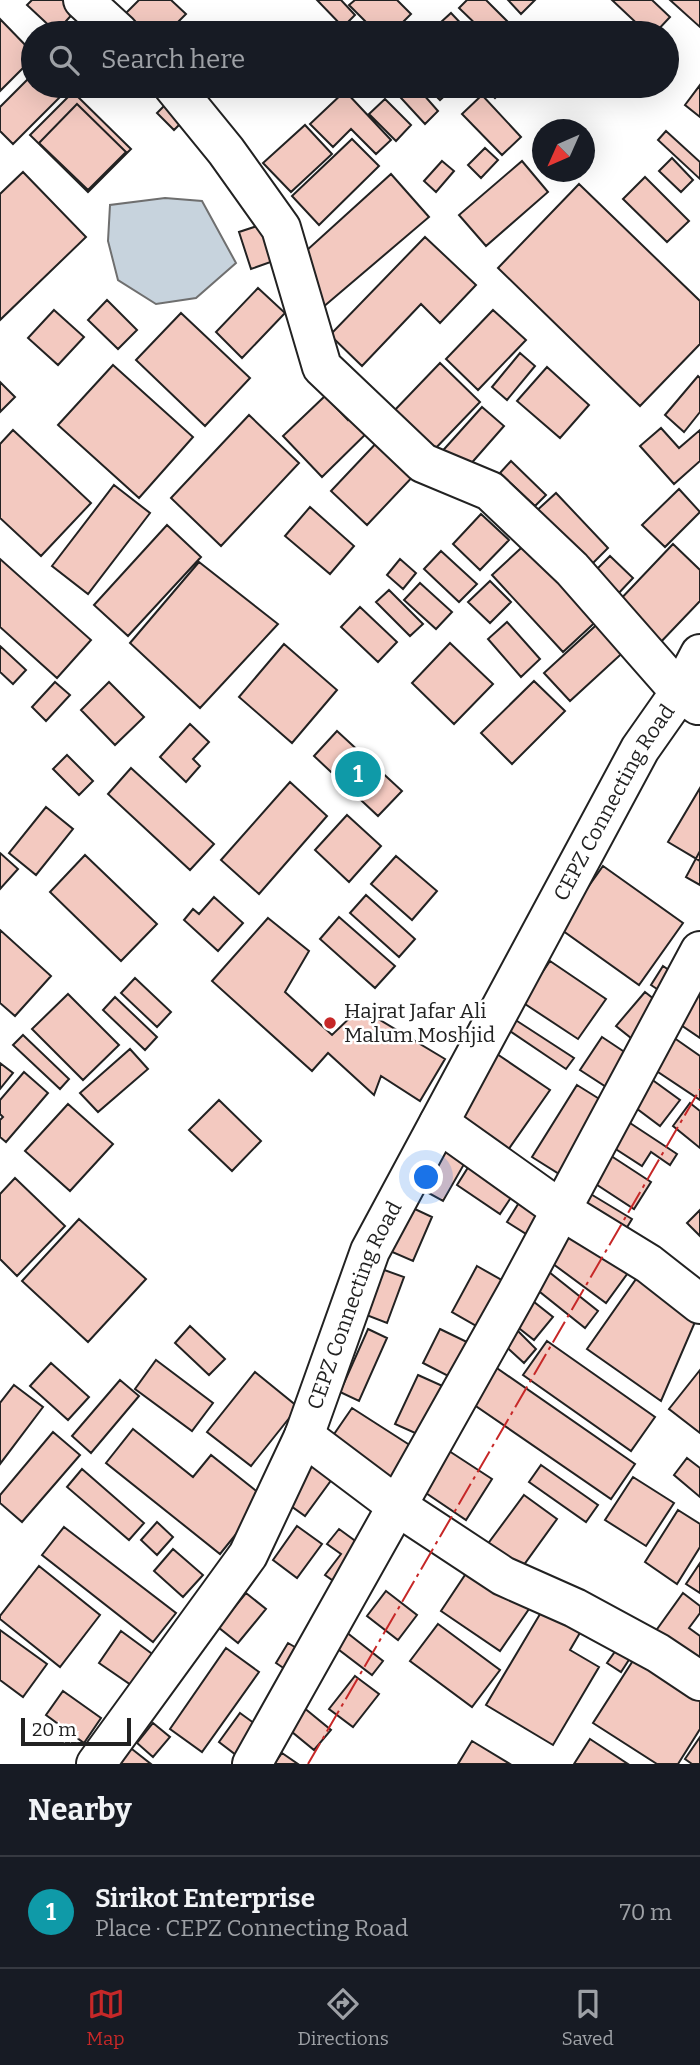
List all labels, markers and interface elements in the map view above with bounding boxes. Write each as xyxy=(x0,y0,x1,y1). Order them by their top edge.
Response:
search box xyxy=(21,21,679,98)
icon: search xyxy=(45,41,83,79)
text: Search here xyxy=(101,44,245,75)
north arrow xyxy=(532,119,595,182)
street label: CEPZ Connecting Road xyxy=(548,699,680,905)
pin: 1 xyxy=(335,748,381,800)
place label: Hajrat Jafar Ali Malum Moshjid xyxy=(344,998,495,1048)
marker: Hajrat Jafar Ali Malum Moshjid xyxy=(322,1015,338,1031)
your location xyxy=(409,1160,443,1194)
street label: CEPZ Connecting Road xyxy=(302,1197,407,1413)
scale bar xyxy=(21,1715,131,1747)
text: 20 m xyxy=(32,1718,76,1741)
text: Nearby xyxy=(28,1792,132,1828)
text: Sirikot Enterprise xyxy=(95,1883,315,1914)
text: 1 xyxy=(46,1898,56,1926)
text: 70 m xyxy=(620,1898,672,1926)
text: Place · CEPZ Connecting Road xyxy=(95,1914,408,1942)
tab: Map xyxy=(86,1985,125,2050)
tab: Directions xyxy=(297,1985,389,2050)
tab: Saved xyxy=(561,1985,614,2050)

